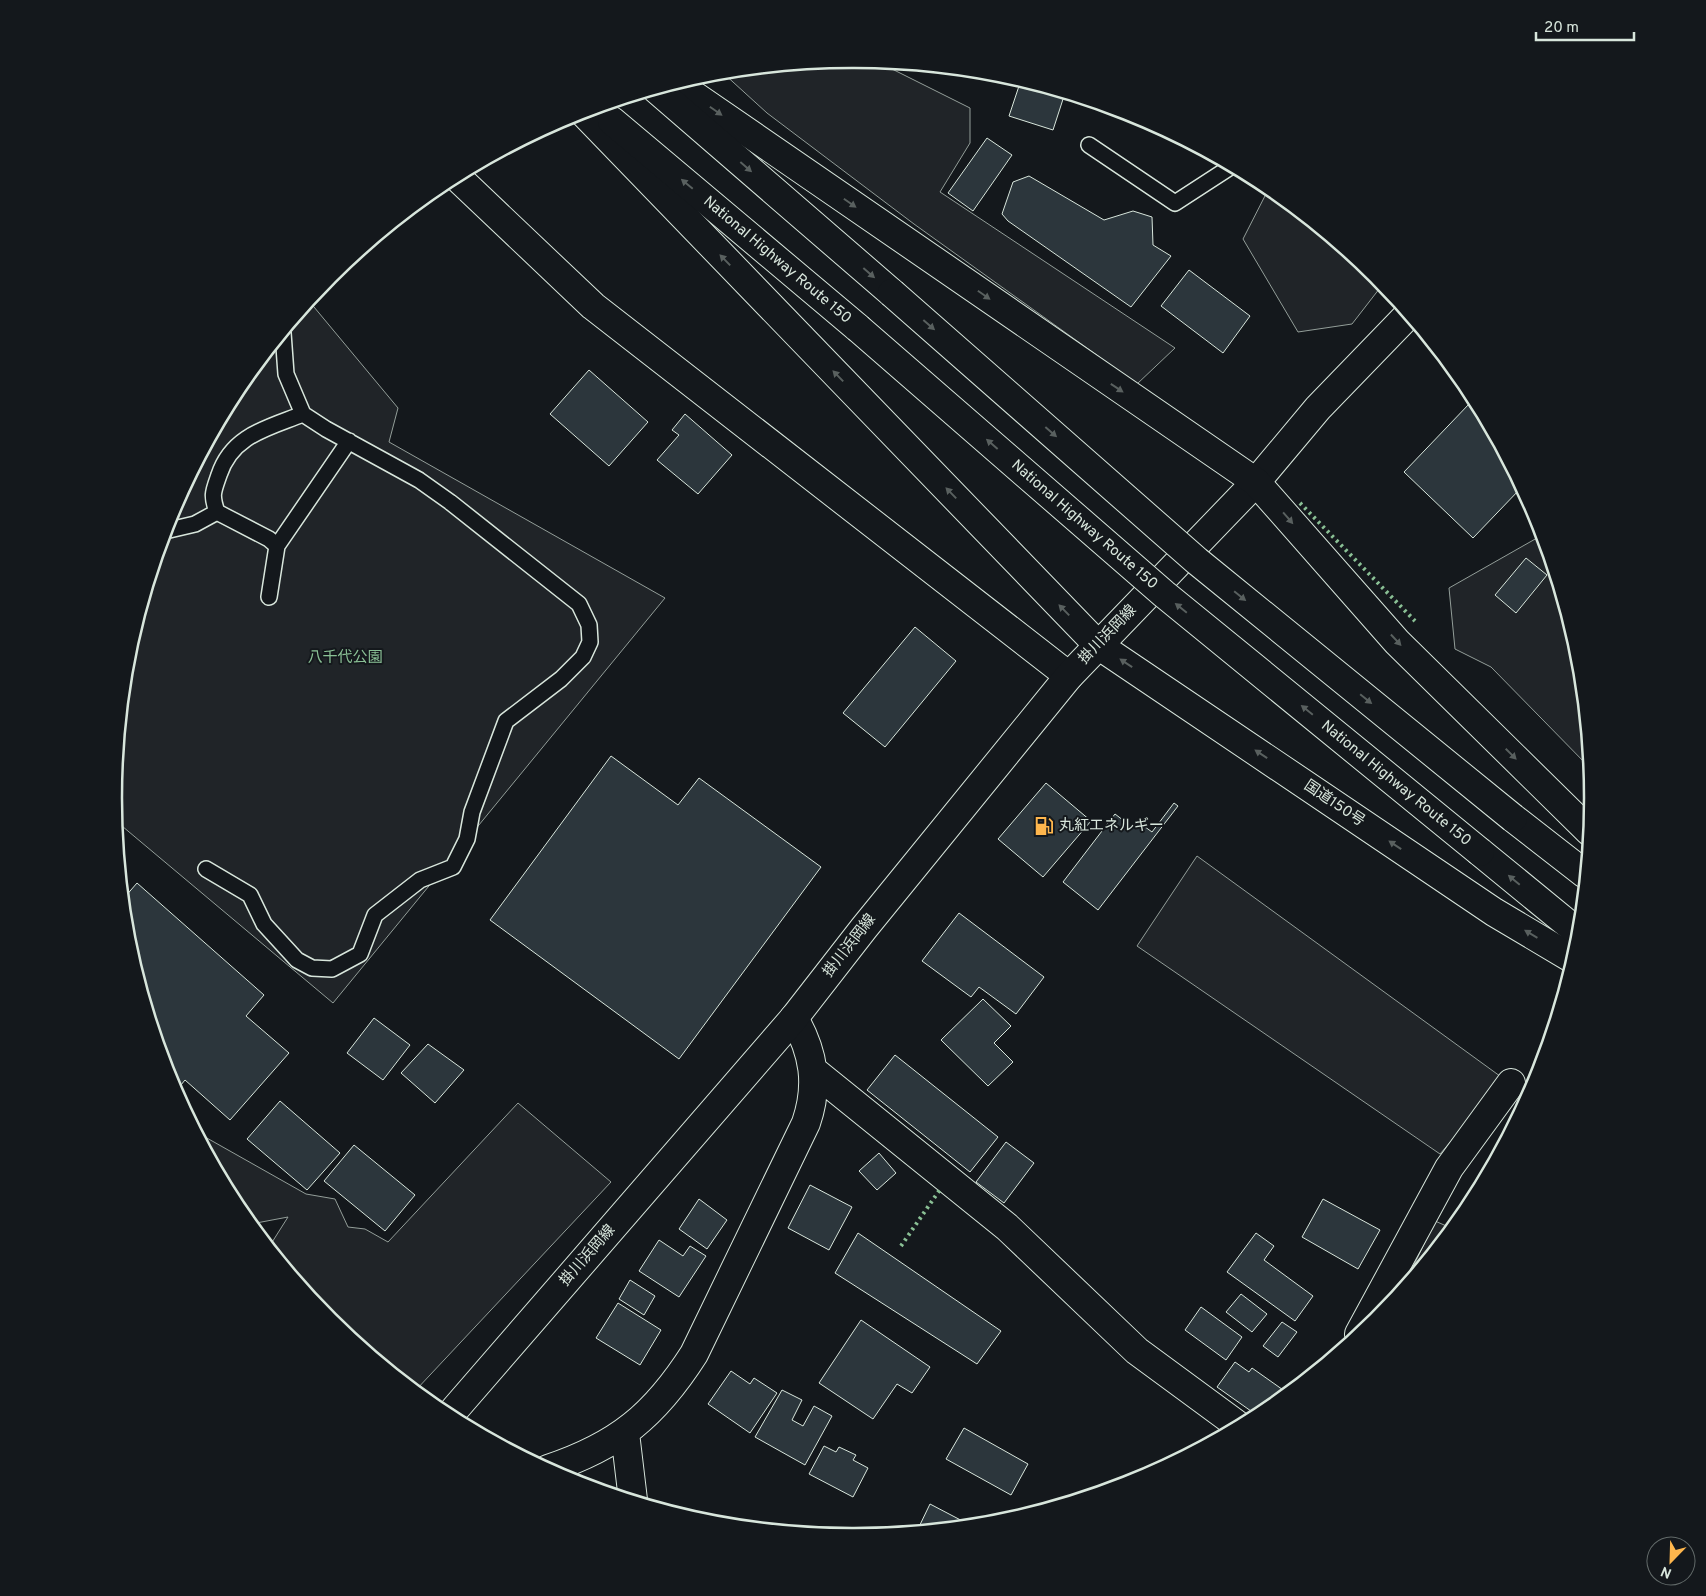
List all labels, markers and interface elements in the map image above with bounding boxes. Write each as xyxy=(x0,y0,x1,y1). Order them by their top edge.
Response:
scale bar xyxy=(1536,10,1634,42)
text: 20 m xyxy=(1544,19,1579,38)
one-way arrow xyxy=(710,106,723,116)
one-way arrow xyxy=(739,161,752,172)
one-way arrow xyxy=(680,178,693,189)
street label: National Highway Route 150 xyxy=(699,192,855,328)
one-way arrow xyxy=(843,198,857,208)
one-way arrow xyxy=(719,254,731,266)
one-way arrow xyxy=(862,267,874,279)
one-way arrow xyxy=(977,290,990,300)
one-way arrow xyxy=(922,319,934,331)
one-way arrow xyxy=(832,371,844,383)
one-way arrow xyxy=(1111,383,1124,393)
one-way arrow xyxy=(1044,427,1057,438)
one-way arrow xyxy=(985,439,998,450)
street label: National Highway Route 150 xyxy=(1007,456,1162,594)
one-way arrow xyxy=(945,487,957,499)
one-way arrow xyxy=(1282,512,1294,524)
one-way arrow xyxy=(1233,590,1246,601)
street label: 掛川浜岡線 xyxy=(1074,601,1141,669)
one-way arrow xyxy=(1175,602,1188,613)
one-way arrow xyxy=(1058,604,1070,616)
one-way arrow xyxy=(1390,634,1401,647)
park label: 八千代公園 xyxy=(307,648,383,668)
one-way arrow xyxy=(1119,658,1133,668)
one-way arrow xyxy=(1359,693,1372,704)
one-way arrow xyxy=(1301,705,1314,716)
street label: National Highway Route 150 xyxy=(1317,717,1475,850)
one-way arrow xyxy=(1505,748,1517,760)
one-way arrow xyxy=(1254,749,1267,759)
street label: 国道150号 xyxy=(1300,777,1368,831)
fuel station icon: 丸紅エネルギー xyxy=(1033,815,1055,837)
place label: 丸紅エネルギー xyxy=(1059,817,1164,836)
one-way arrow xyxy=(1388,840,1402,850)
one-way arrow xyxy=(1509,874,1521,886)
street label: 掛川浜岡線 xyxy=(819,910,881,981)
one-way arrow xyxy=(1525,930,1538,939)
street label: 掛川浜岡線 xyxy=(555,1221,620,1291)
north arrow xyxy=(1646,1536,1696,1586)
text: N xyxy=(1659,1562,1674,1581)

